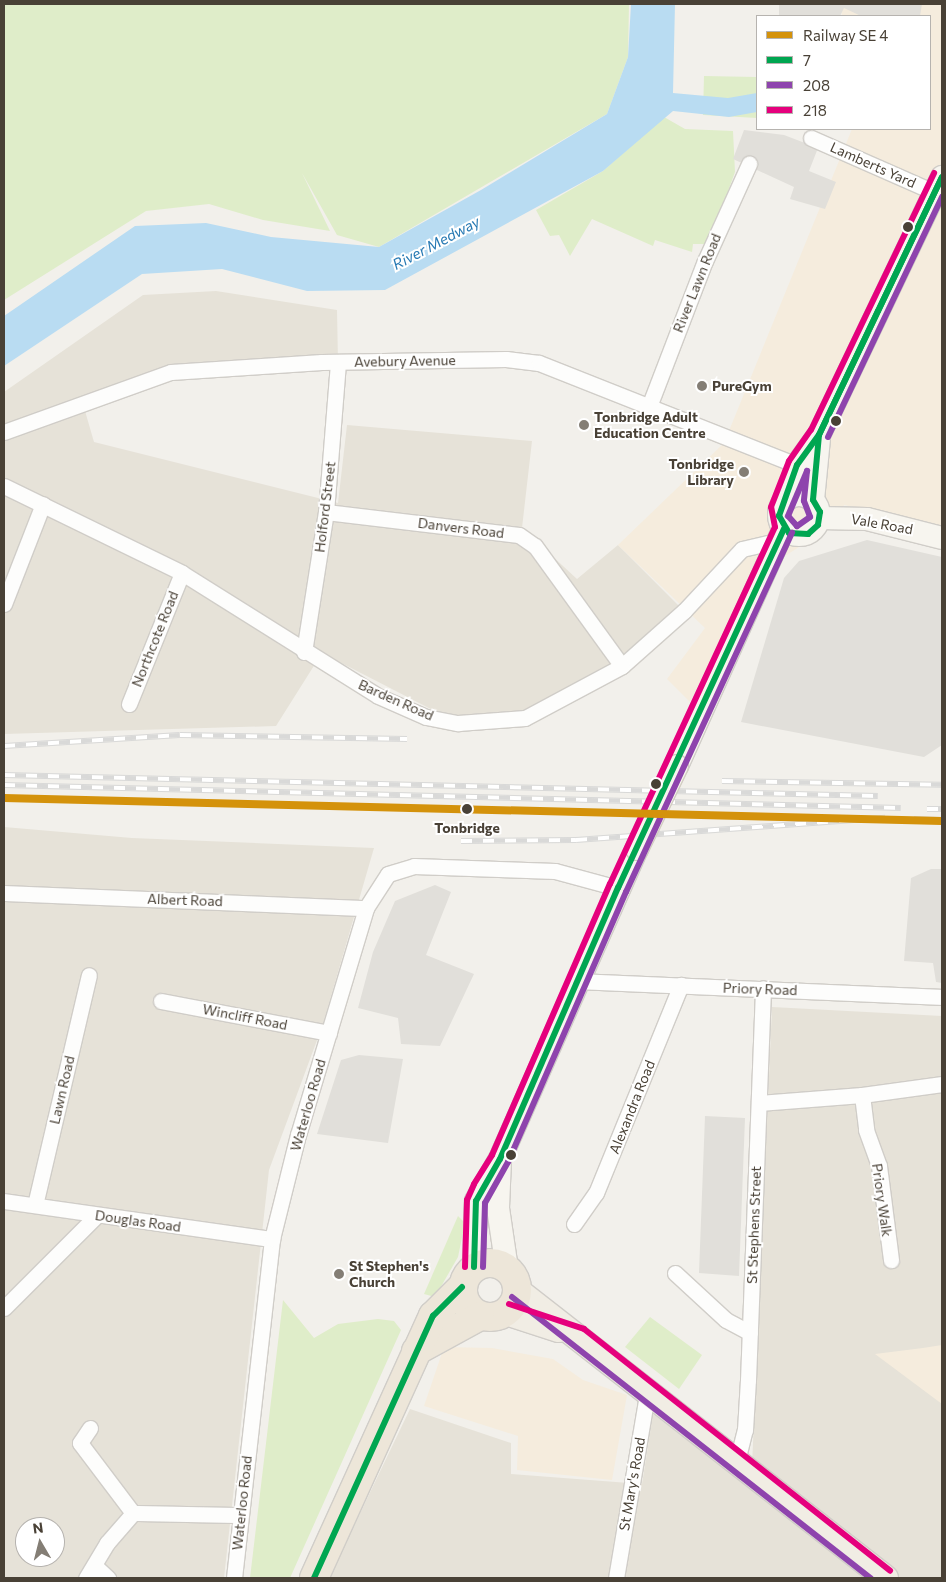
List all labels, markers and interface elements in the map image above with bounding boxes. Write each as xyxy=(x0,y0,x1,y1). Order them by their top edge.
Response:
legend xyxy=(756,15,931,130)
text: Railway SE 4 xyxy=(803,26,888,44)
text: 7 xyxy=(803,51,811,69)
text: 208 xyxy=(803,76,830,94)
text: 218 xyxy=(803,101,827,119)
street label: Lamberts Yard xyxy=(828,139,918,191)
water label: River Medway xyxy=(389,212,483,274)
unlabelled marker xyxy=(903,222,913,232)
street label: River Lawn Road xyxy=(669,231,725,335)
street label: Avebury Avenue xyxy=(354,352,456,370)
place label: PureGym xyxy=(712,378,772,394)
marker: PureGym xyxy=(696,380,708,392)
place label: Tonbridge Adult Education Centre xyxy=(594,409,706,442)
unlabelled marker xyxy=(831,416,841,426)
marker: Tonbridge Adult Education Centre xyxy=(578,419,590,431)
place label: Tonbridge Library xyxy=(668,456,734,488)
street label: Holford Street xyxy=(311,460,339,554)
marker: Tonbridge Library xyxy=(738,466,750,478)
street label: Vale Road xyxy=(850,510,914,538)
street label: Danvers Road xyxy=(417,514,505,542)
street label: Northcote Road xyxy=(128,589,182,689)
street label: Barden Road xyxy=(356,676,436,724)
unlabelled marker xyxy=(651,779,661,789)
marker: Tonbridge xyxy=(458,800,476,818)
place label: Tonbridge xyxy=(434,820,500,836)
street label: Albert Road xyxy=(147,890,223,910)
street label: Priory Road xyxy=(722,979,798,999)
street label: Wincliff Road xyxy=(201,1001,289,1033)
street label: Lawn Road xyxy=(46,1054,78,1126)
street label: Waterloo Road xyxy=(287,1057,329,1153)
street label: Alexandra Road xyxy=(606,1058,658,1156)
unlabelled marker xyxy=(506,1150,516,1160)
street label: Priory Walk xyxy=(869,1162,895,1238)
street label: St Stephens Street xyxy=(744,1166,764,1284)
street label: Douglas Road xyxy=(94,1207,182,1235)
place label: St Stephen's Church xyxy=(349,1258,429,1290)
marker: St Stephen's Church xyxy=(333,1268,345,1280)
street label: St Mary's Road xyxy=(616,1436,648,1532)
street label: Waterloo Road xyxy=(229,1455,255,1551)
north arrow xyxy=(15,1517,65,1567)
text: N xyxy=(32,1518,44,1537)

